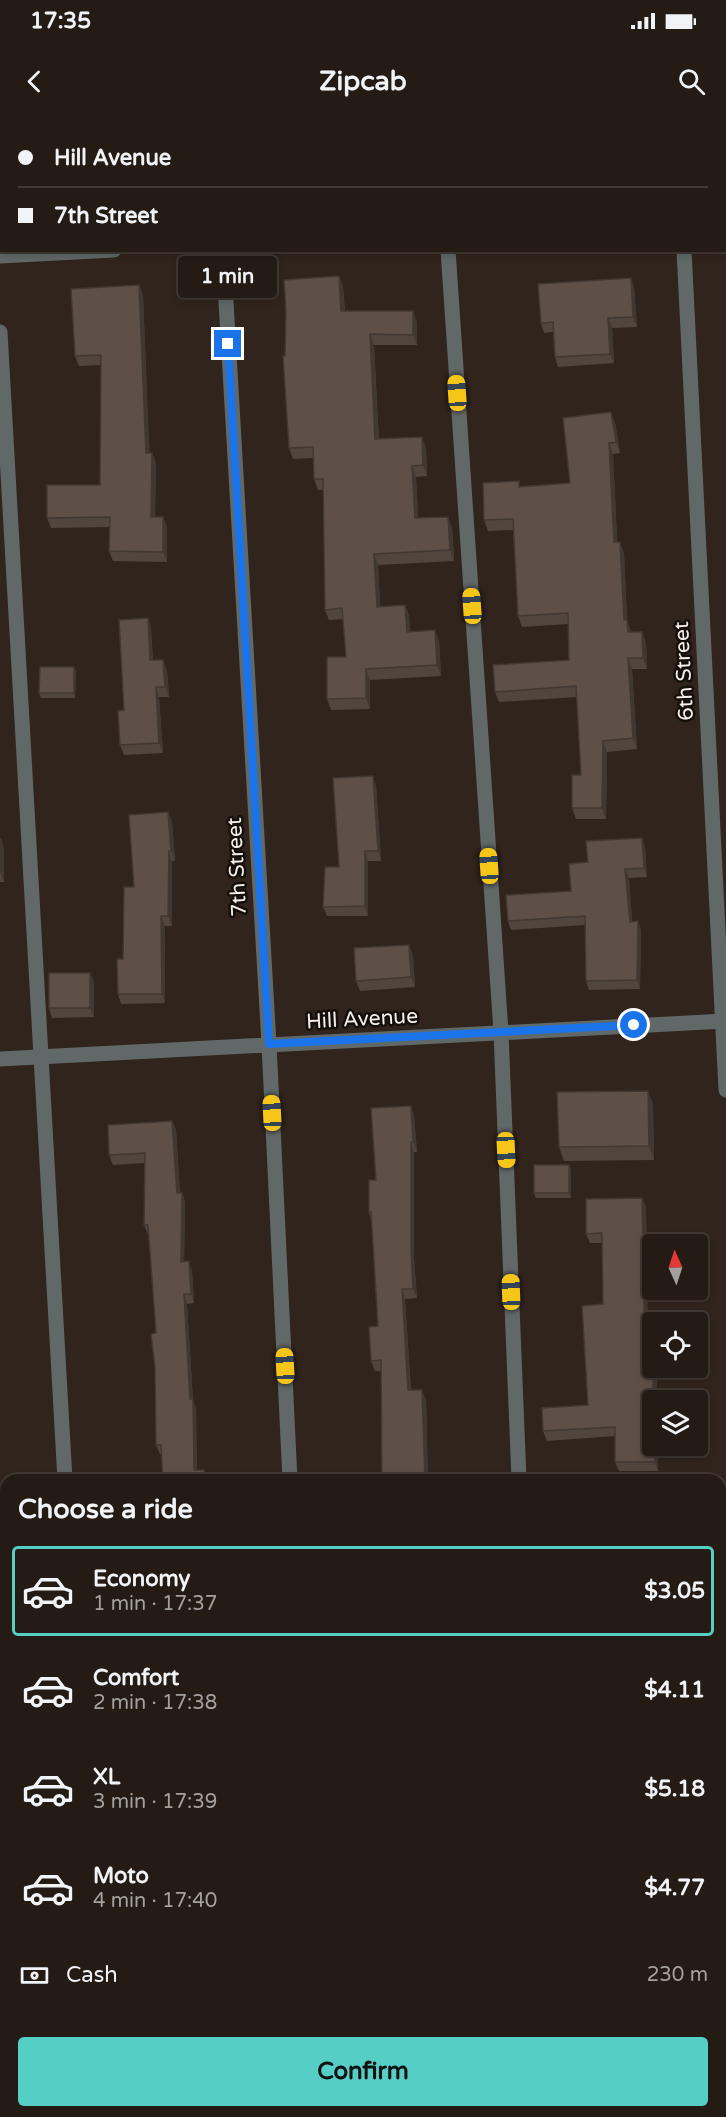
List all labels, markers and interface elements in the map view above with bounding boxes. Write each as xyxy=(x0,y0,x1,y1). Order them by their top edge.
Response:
text: 17:35 xyxy=(30,8,91,34)
icon: back xyxy=(18,65,51,98)
text: Zipcab xyxy=(319,65,407,98)
icon: search xyxy=(675,65,708,98)
text: Hill Avenue xyxy=(54,145,171,171)
text: 7th Street xyxy=(54,203,158,229)
callout: 1 min xyxy=(178,257,278,299)
text: 1 min xyxy=(201,265,254,289)
route end xyxy=(214,330,241,357)
car xyxy=(447,374,467,412)
car xyxy=(462,587,482,625)
street label: 6th Street xyxy=(669,621,699,721)
street label: 7th Street xyxy=(222,817,252,917)
car xyxy=(479,847,499,885)
street label: Hill Avenue xyxy=(305,1004,419,1034)
route start xyxy=(620,1011,647,1038)
car xyxy=(262,1095,282,1131)
car xyxy=(496,1132,516,1168)
north arrow xyxy=(642,1234,708,1300)
map controls xyxy=(642,1234,708,1456)
car xyxy=(501,1274,521,1310)
button: locate xyxy=(642,1312,708,1378)
car xyxy=(275,1348,295,1384)
button: layers xyxy=(642,1390,708,1456)
text: Choose a ride xyxy=(18,1493,193,1526)
icon: car xyxy=(21,1564,75,1618)
text: Economy xyxy=(93,1566,190,1592)
text: $3.05 xyxy=(644,1578,705,1604)
text: 1 min · 17:37 xyxy=(93,1592,217,1616)
icon: car xyxy=(21,1663,75,1717)
text: Comfort xyxy=(93,1665,179,1691)
text: $4.11 xyxy=(644,1677,705,1703)
text: 2 min · 17:38 xyxy=(93,1691,217,1715)
icon: car xyxy=(21,1762,75,1816)
text: XL xyxy=(93,1764,120,1790)
text: $5.18 xyxy=(644,1776,705,1802)
text: 3 min · 17:39 xyxy=(93,1790,217,1814)
icon: car xyxy=(21,1861,75,1915)
text: Moto xyxy=(93,1863,149,1889)
text: $4.77 xyxy=(644,1875,705,1901)
text: 4 min · 17:40 xyxy=(93,1889,217,1913)
icon: cash xyxy=(18,1959,51,1992)
text: Cash xyxy=(66,1962,118,1988)
text: 230 m xyxy=(647,1963,708,1987)
button: Confirm xyxy=(18,2037,708,2106)

